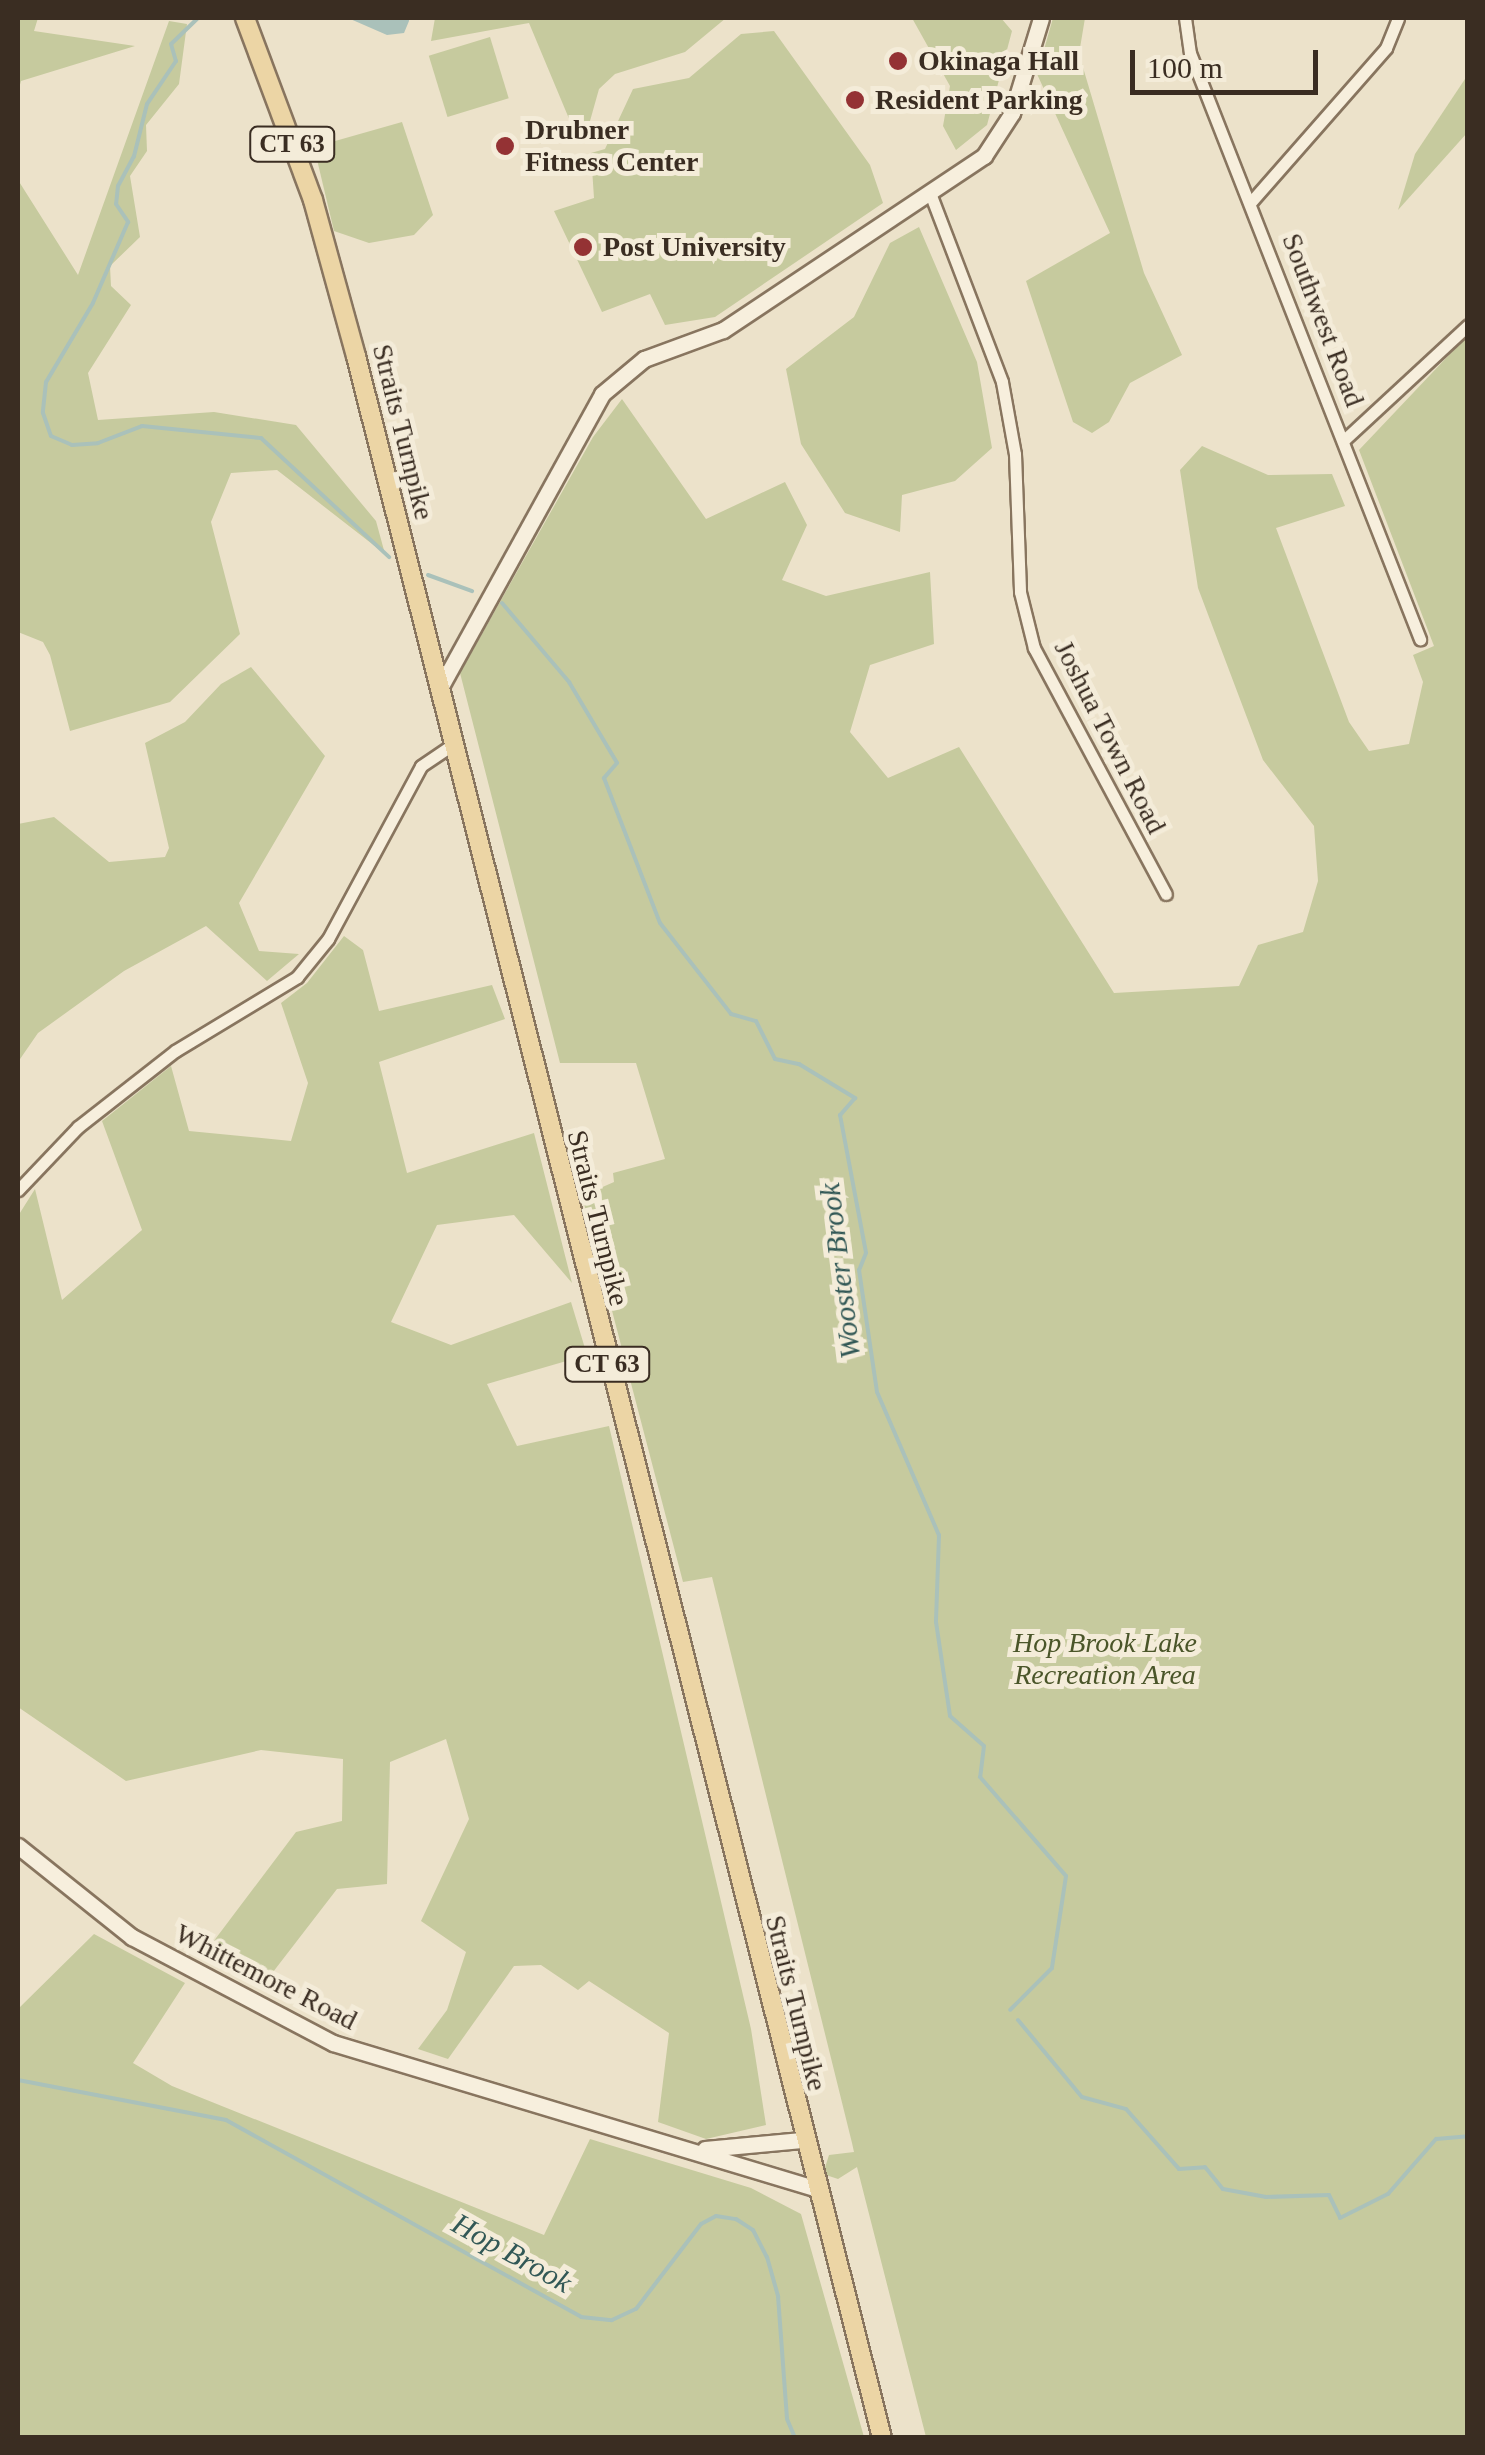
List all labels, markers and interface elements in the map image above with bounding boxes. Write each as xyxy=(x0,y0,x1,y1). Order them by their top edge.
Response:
scale bar xyxy=(1135,30,1322,92)
place label: Okinaga Hall xyxy=(918,44,1079,78)
marker: Okinaga Hall xyxy=(887,50,909,72)
text: 100 m xyxy=(1147,51,1223,84)
place label: Resident Parking xyxy=(875,83,1083,117)
marker: Resident Parking xyxy=(844,89,866,111)
place label: Drubner Fitness Center xyxy=(525,113,698,179)
road number: CT 63 xyxy=(247,124,337,164)
marker: Drubner Fitness Center xyxy=(494,135,516,157)
street label: Southwest Road xyxy=(1275,229,1371,411)
place label: Post University xyxy=(603,230,786,264)
marker: Post University xyxy=(572,236,594,258)
street label: Straits Turnpike xyxy=(365,341,441,523)
street label: Joshua Town Road xyxy=(1047,635,1173,839)
street label: Straits Turnpike xyxy=(560,1127,636,1309)
water label: Wooster Brook xyxy=(811,1181,869,1361)
road number: CT 63 xyxy=(562,1344,652,1384)
park label: Hop Brook Lake Recreation Area xyxy=(1013,1626,1197,1692)
street label: Straits Turnpike xyxy=(758,1912,834,2094)
street label: Whittemore Road xyxy=(169,1917,363,2037)
water label: Hop Brook xyxy=(446,2205,578,2301)

